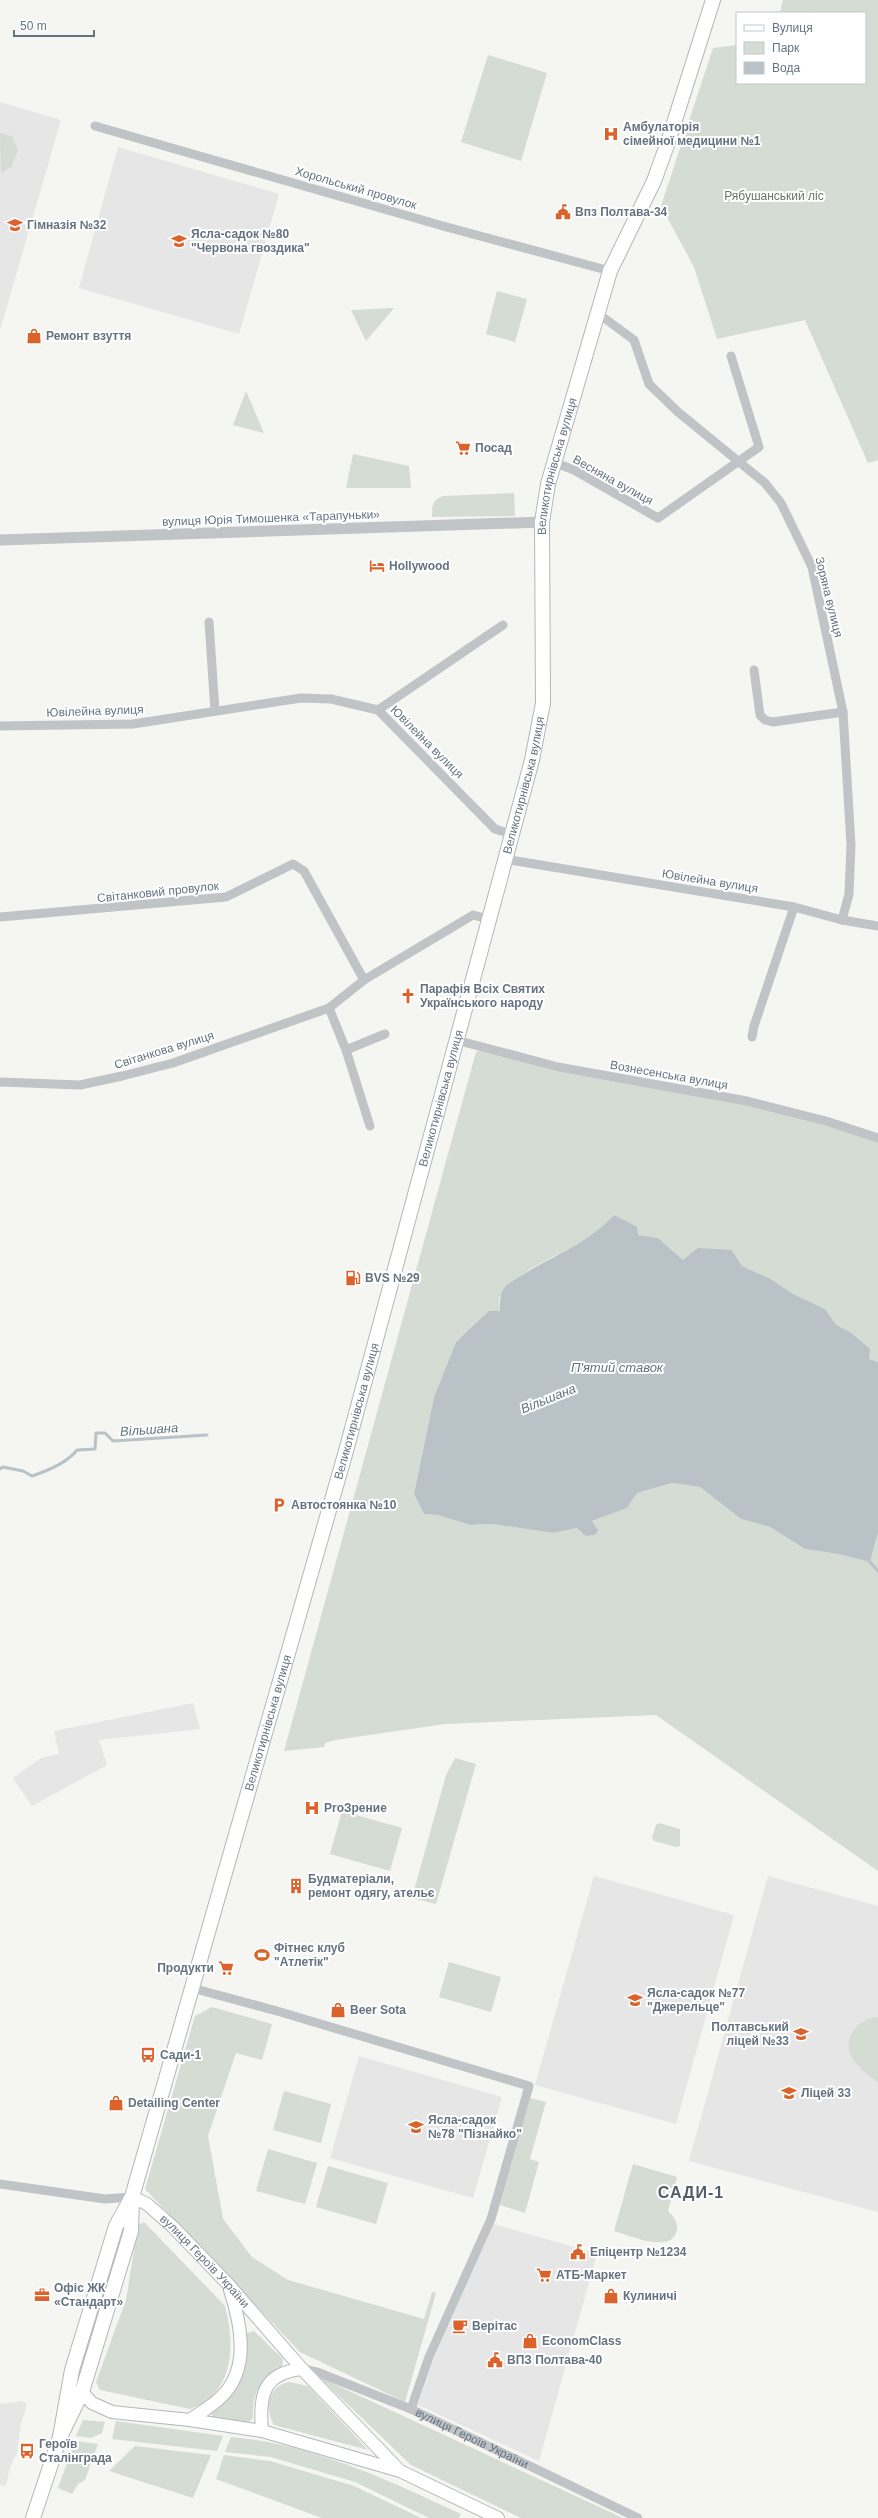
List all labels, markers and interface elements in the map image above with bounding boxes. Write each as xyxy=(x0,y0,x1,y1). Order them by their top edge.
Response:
scale bar xyxy=(14,12,94,38)
legend xyxy=(736,12,866,84)
text: 50 m xyxy=(20,19,47,33)
text: Вулиця xyxy=(772,21,813,35)
text: Парк xyxy=(772,41,800,55)
text: Вода xyxy=(772,61,800,75)
place label: Амбулаторія сімейної медицини №1 xyxy=(623,120,761,148)
hospital icon: Амбулаторія сімейної медицини №1 xyxy=(602,125,620,143)
street label: Хорольський провулок xyxy=(294,164,419,212)
park label: Рябушанський ліс xyxy=(724,189,824,203)
public building icon: Впз Полтава-34 xyxy=(554,203,572,221)
place label: Впз Полтава-34 xyxy=(575,205,668,219)
school or university icon: Гімназія №32 xyxy=(6,216,24,234)
place label: Гімназія №32 xyxy=(27,218,107,232)
place label: Ясла-садок №80 "Червона гвоздика" xyxy=(191,227,310,255)
school or university icon: Ясла-садок №80 "Червона гвоздика" xyxy=(170,232,188,250)
shop icon: Ремонт взуття xyxy=(25,327,43,345)
place label: Ремонт взуття xyxy=(46,329,131,343)
street label: Великотирнівська вулиця xyxy=(535,396,580,535)
supermarket icon: Посад xyxy=(454,439,472,457)
place label: Посад xyxy=(475,441,512,455)
street label: Весняна вулиця xyxy=(571,452,655,508)
street label: вулиця Юрія Тимошенка «Тарапуньки» xyxy=(162,507,380,529)
street label: Зоряна вулиця xyxy=(812,555,846,639)
hotel icon: Hollywood xyxy=(368,557,386,575)
place label: Hollywood xyxy=(389,559,450,573)
street label: Ювілейна вулиця xyxy=(46,702,144,720)
street label: Ювілейна вулиця xyxy=(388,703,466,781)
street label: Великотирнівська вулиця xyxy=(500,715,547,855)
street label: Ювілейна вулиця xyxy=(661,866,759,896)
street label: Світанковий провулок xyxy=(96,879,220,905)
place label: Парафія Всіх Святих Українського народу xyxy=(420,982,545,1010)
church icon: Парафія Всіх Святих Українського народу xyxy=(399,987,417,1005)
street label: Світанкова вулиця xyxy=(112,1028,216,1072)
street label: Великотирнівська вулиця xyxy=(416,1028,466,1168)
street label: Вознесенська вулиця xyxy=(609,1058,729,1092)
fuel station icon: BVS №29 xyxy=(344,1269,362,1287)
place label: BVS №29 xyxy=(365,1271,420,1285)
street label: Великотирнівська вулиця xyxy=(331,1341,382,1481)
water label: П'ятий ставок xyxy=(571,1360,664,1375)
water label: Вільшана xyxy=(518,1381,578,1416)
water label: Вільшана xyxy=(120,1420,179,1439)
parking icon: Автостоянка №10 xyxy=(270,1496,288,1514)
place label: Автостоянка №10 xyxy=(291,1498,397,1512)
street label: Великотирнівська вулиця xyxy=(242,1653,294,1793)
hospital icon: ProЗрение xyxy=(303,1799,321,1817)
place label: ProЗрение xyxy=(324,1801,387,1815)
place label: Будматеріали, ремонт одягу, ательє xyxy=(308,1872,435,1900)
building icon: Будматеріали, ремонт одягу, ательє xyxy=(287,1877,305,1895)
place label: Фітнес клуб "Атлетік" xyxy=(274,1941,345,1969)
sports icon: Фітнес клуб "Атлетік" xyxy=(253,1946,271,1964)
supermarket icon: Продукти xyxy=(217,1959,235,1977)
place label: Продукти xyxy=(157,1961,214,1975)
place label: Ясла-садок №77 "Джерельце" xyxy=(647,1986,745,2014)
school or university icon: Ясла-садок №77 "Джерельце" xyxy=(626,1991,644,2009)
shop icon: Beer Sota xyxy=(329,2001,347,2019)
place label: Beer Sota xyxy=(350,2003,406,2017)
place label: Полтавський ліцей №33 xyxy=(711,2020,789,2048)
school or university icon: Полтавський ліцей №33 xyxy=(792,2025,810,2043)
bus stop icon: Сади-1 xyxy=(139,2046,157,2064)
place label: Сади-1 xyxy=(160,2048,201,2062)
school or university icon: Ліцей 33 xyxy=(780,2084,798,2102)
place label: Ліцей 33 xyxy=(801,2086,851,2100)
shop icon: Detailing Center xyxy=(107,2094,125,2112)
place label: Detailing Center xyxy=(128,2096,220,2110)
place label: Ясла-садок №78 "Пізнайко" xyxy=(428,2113,522,2141)
school or university icon: Ясла-садок №78 "Пізнайко" xyxy=(407,2118,425,2136)
district label: САДИ-1 xyxy=(658,2184,724,2201)
street label: вулиця Героїв України xyxy=(157,2212,253,2311)
public building icon: Епіцентр №1234 xyxy=(569,2243,587,2261)
place label: Епіцентр №1234 xyxy=(590,2245,687,2259)
supermarket icon: АТБ-Маркет xyxy=(535,2266,553,2284)
place label: АТБ-Маркет xyxy=(556,2268,627,2282)
place label: Офіс ЖК «Стандарт» xyxy=(54,2281,123,2309)
office icon: Офіс ЖК «Стандарт» xyxy=(33,2286,51,2304)
shop icon: Кулиничі xyxy=(602,2287,620,2305)
place label: Кулиничі xyxy=(623,2289,677,2303)
cafe icon: Верітас xyxy=(451,2317,469,2335)
place label: Верітас xyxy=(472,2319,518,2333)
shop icon: EconomClass xyxy=(521,2332,539,2350)
place label: EconomClass xyxy=(542,2334,622,2348)
public building icon: ВПЗ Полтава-40 xyxy=(486,2351,504,2369)
place label: ВПЗ Полтава-40 xyxy=(507,2353,603,2367)
street label: вулиця Героїв України xyxy=(413,2405,531,2471)
place label: Героїв Сталінграда xyxy=(39,2437,112,2465)
bus stop icon: Героїв Сталінграда xyxy=(18,2442,36,2460)

